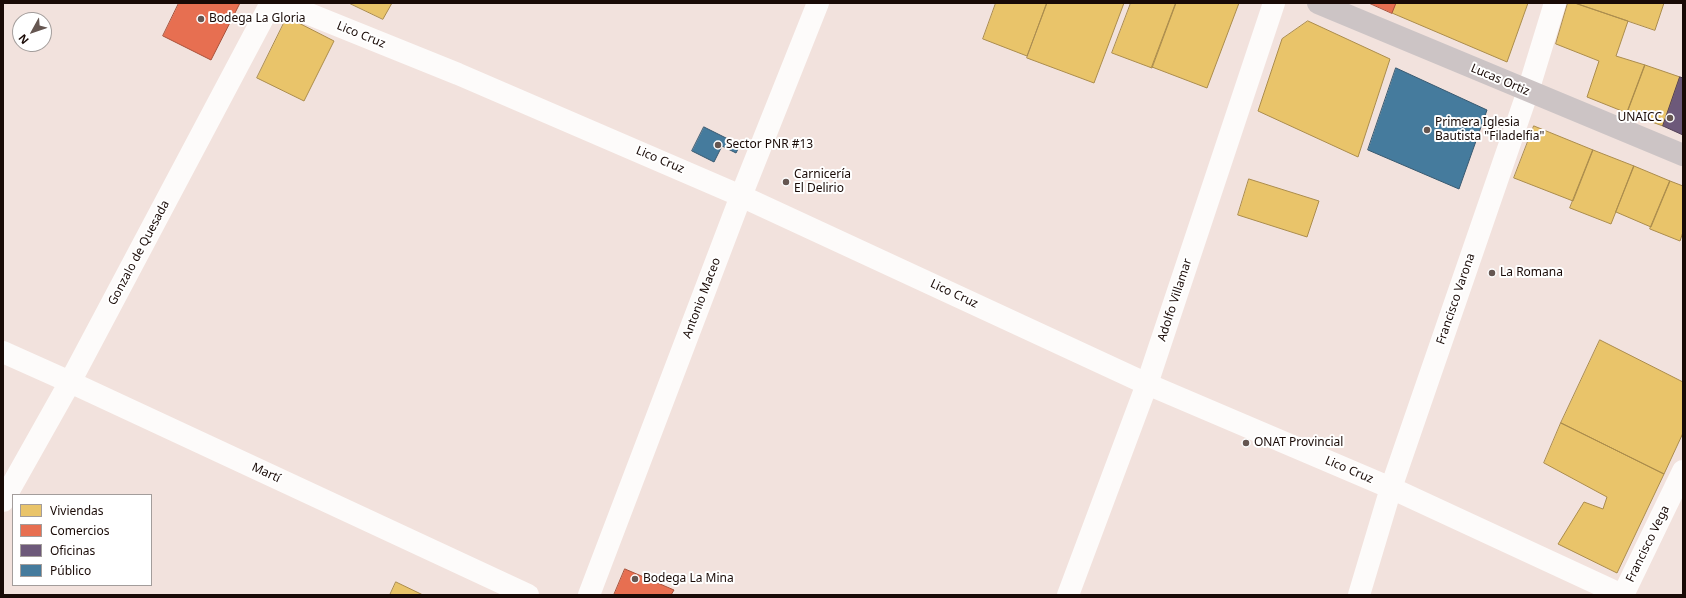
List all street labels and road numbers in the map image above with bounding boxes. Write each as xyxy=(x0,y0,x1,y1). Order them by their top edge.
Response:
street label: Lico Cruz xyxy=(335,19,387,51)
street label: Lucas Ortiz xyxy=(1468,61,1532,99)
street label: Lico Cruz xyxy=(634,143,686,177)
street label: Gonzalo de Quesada xyxy=(105,198,173,308)
street label: Francisco Varona xyxy=(1434,251,1478,347)
street label: Antonio Maceo xyxy=(680,256,724,340)
street label: Adolfo Villamar xyxy=(1155,257,1195,343)
street label: Lico Cruz xyxy=(928,277,980,311)
street label: Lico Cruz xyxy=(1323,453,1375,487)
street label: Martí xyxy=(249,460,283,486)
street label: Francisco Vega xyxy=(1623,503,1673,585)

